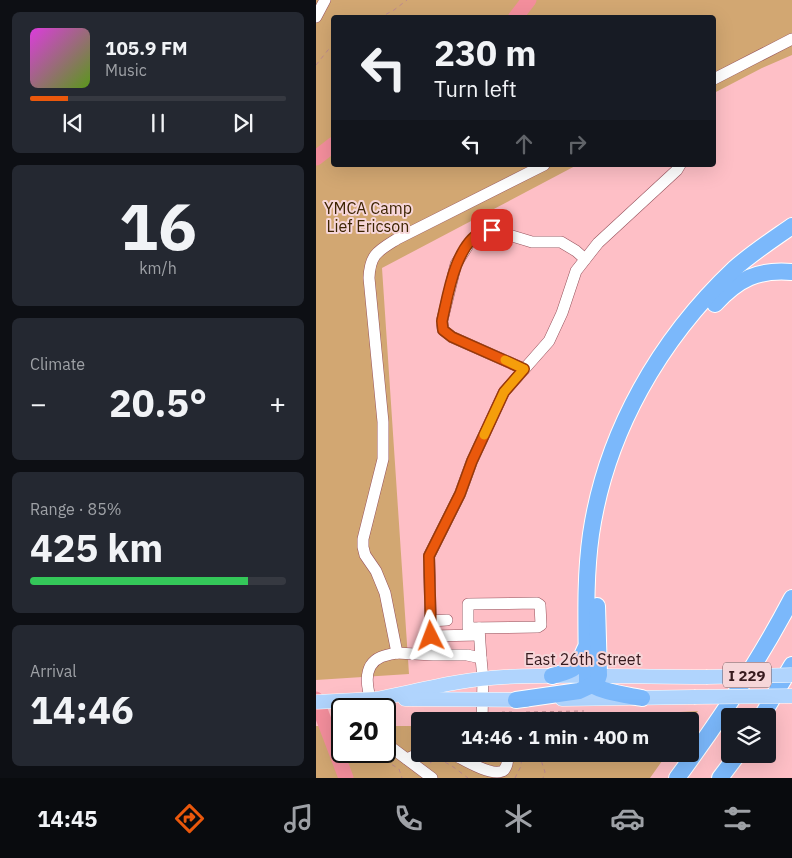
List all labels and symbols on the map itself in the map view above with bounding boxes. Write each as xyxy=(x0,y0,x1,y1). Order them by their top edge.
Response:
park label: YMCA Camp Lief Ericson xyxy=(324,198,412,236)
pin xyxy=(471,209,513,251)
position arrow xyxy=(404,609,456,661)
street label: East 26th Street xyxy=(525,649,641,669)
road number: I 229 xyxy=(723,662,771,688)
speed limit sign: 20 xyxy=(331,698,396,763)

